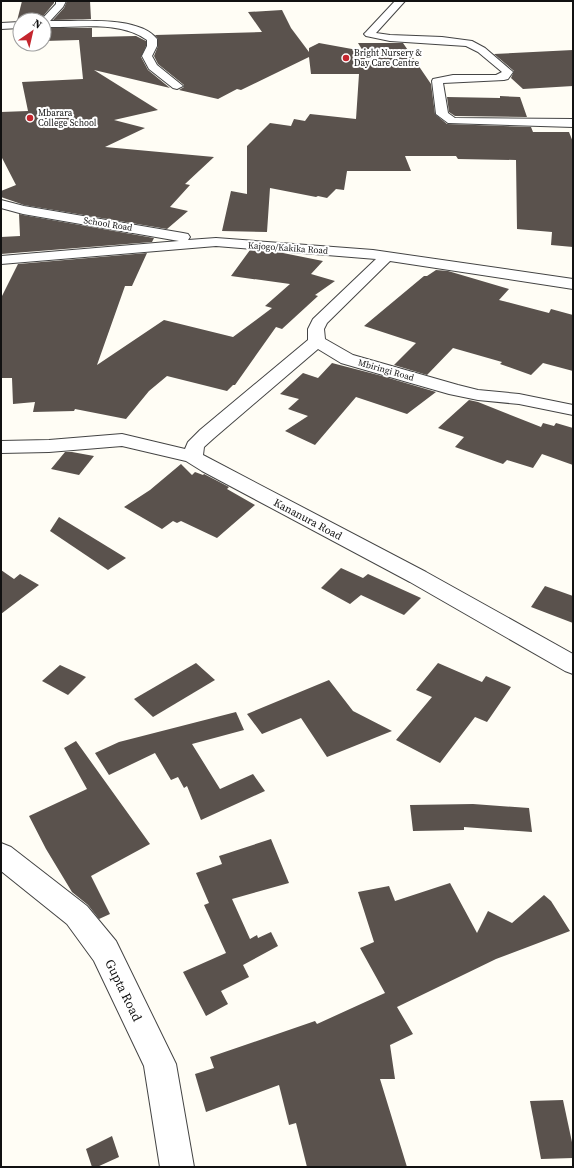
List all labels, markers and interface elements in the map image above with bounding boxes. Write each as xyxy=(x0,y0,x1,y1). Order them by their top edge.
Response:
north arrow xyxy=(12,12,52,52)
text: N xyxy=(30,16,45,33)
place label: Bright Nursery & Day Care Centre xyxy=(354,47,423,69)
marker: Bright Nursery & Day Care Centre xyxy=(341,53,351,63)
place label: Mbarara College School xyxy=(38,107,97,129)
marker: Mbarara College School xyxy=(25,113,35,123)
street label: School Road xyxy=(83,214,133,234)
street label: Kajogo/Kakika Road xyxy=(248,239,328,257)
street label: Mbiringi Road xyxy=(357,356,415,384)
street label: Kananura Road xyxy=(271,495,345,544)
street label: Gupta Road xyxy=(101,956,146,1025)

